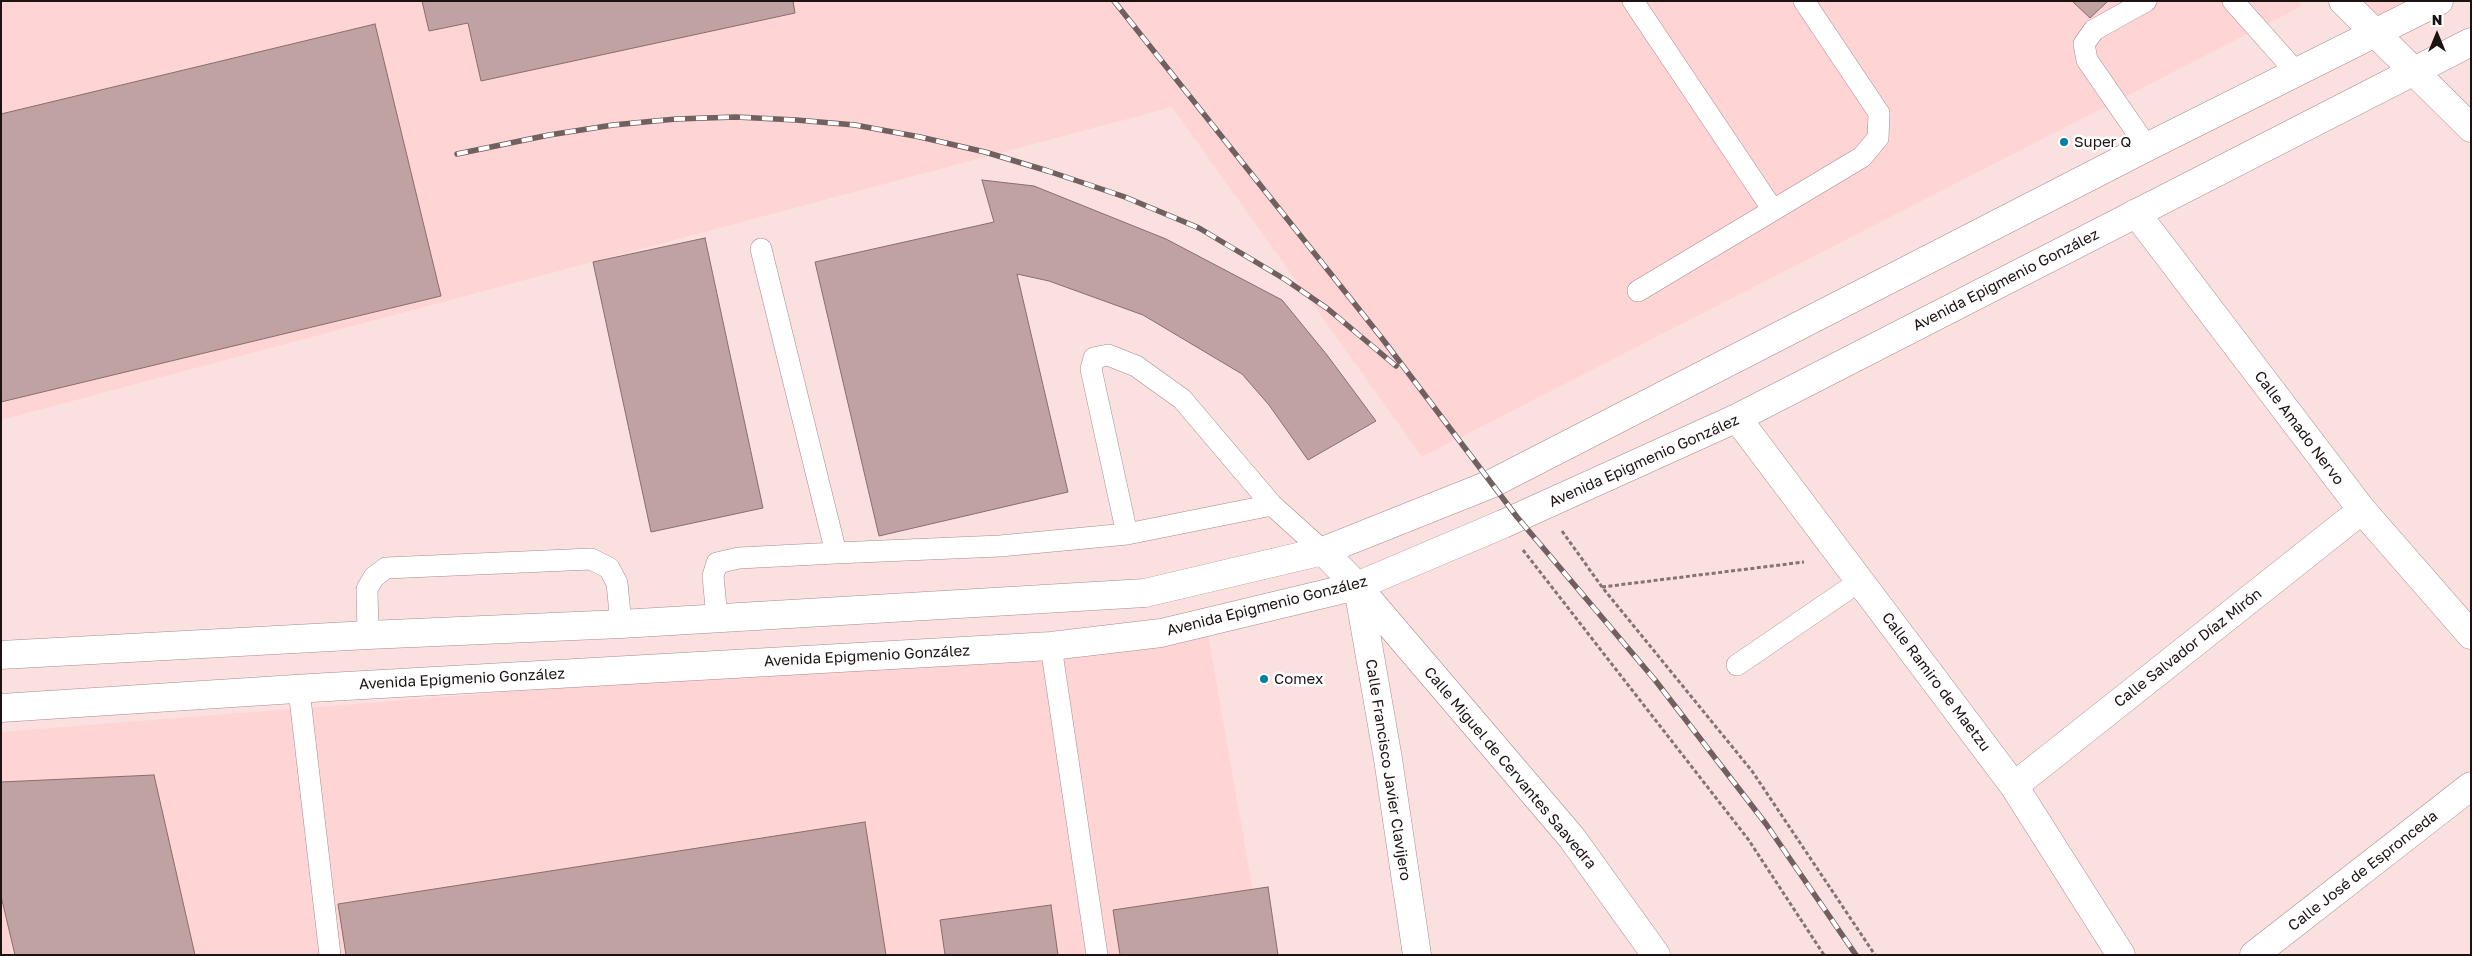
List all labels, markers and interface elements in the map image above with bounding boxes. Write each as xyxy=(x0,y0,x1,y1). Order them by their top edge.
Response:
north arrow xyxy=(2412,10,2462,60)
text: N xyxy=(2432,11,2442,28)
place label: Super Q xyxy=(2074,133,2131,151)
marker: Super Q xyxy=(2058,136,2070,148)
street label: Avenida Epigmenio González xyxy=(1910,225,2102,335)
street label: Calle Amado Nervo xyxy=(2250,368,2348,488)
street label: Avenida Epigmenio González xyxy=(1546,411,1742,511)
street label: Avenida Epigmenio González xyxy=(1165,572,1369,640)
street label: Calle Salvador Díaz Mirón xyxy=(2110,585,2266,711)
street label: Calle Ramiro de Maetzu xyxy=(1878,609,1994,755)
street label: Avenida Epigmenio González xyxy=(764,642,970,670)
street label: Calle Francisco Javier Clavijero xyxy=(1362,658,1414,882)
street label: Calle Miguel de Cervantes Saavedra xyxy=(1420,663,1600,873)
street label: Avenida Epigmenio González xyxy=(359,665,565,693)
place label: Comex xyxy=(1274,670,1323,688)
marker: Comex xyxy=(1258,673,1270,685)
street label: Calle José de Espronceda xyxy=(2285,807,2441,935)

